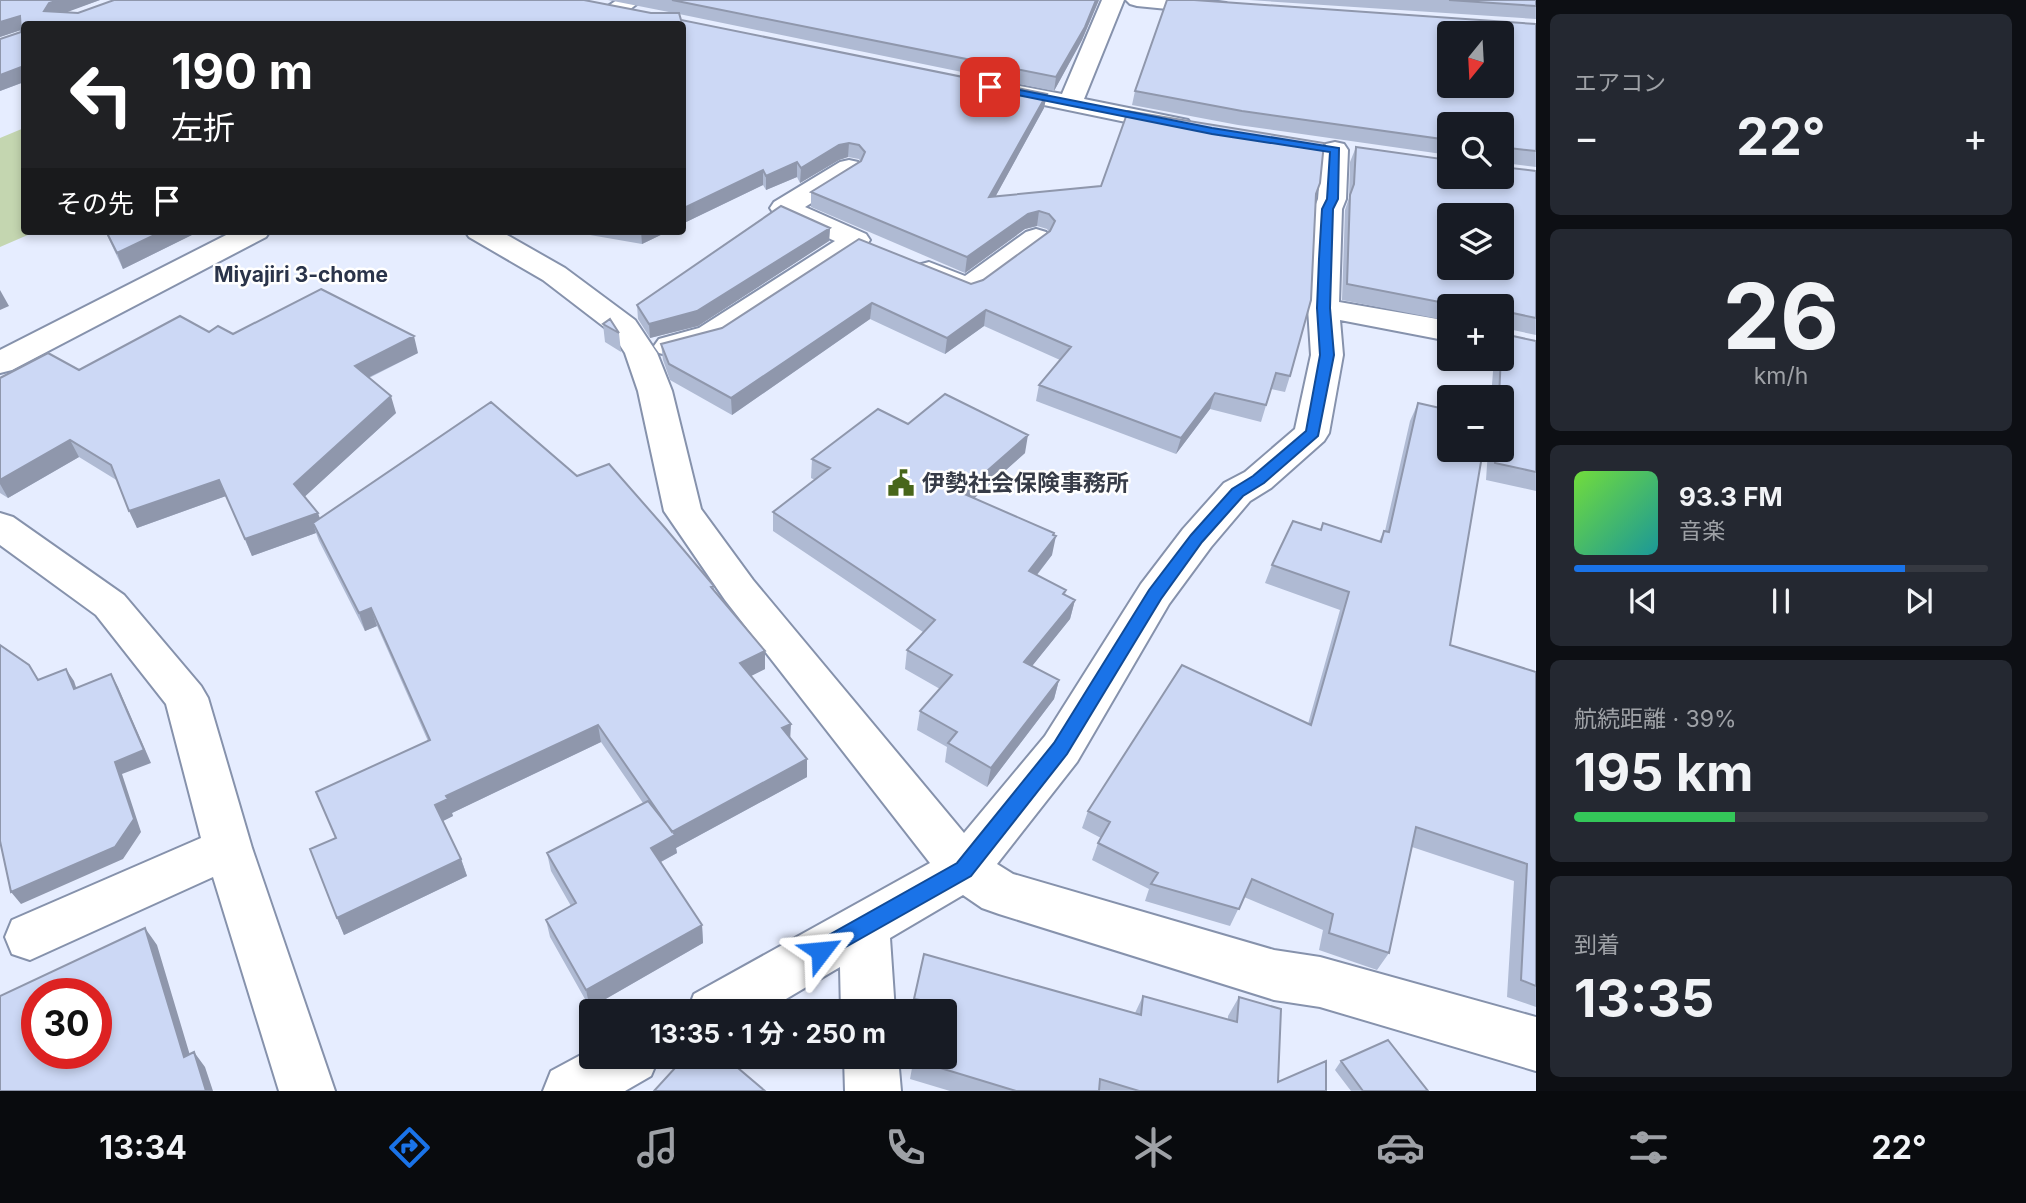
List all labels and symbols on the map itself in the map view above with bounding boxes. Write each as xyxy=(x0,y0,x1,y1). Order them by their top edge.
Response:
north arrow xyxy=(1437,21,1514,98)
pin xyxy=(960,57,1020,117)
district label: Miyajiri 3-chome xyxy=(214,262,388,287)
public building icon: 伊勢社会保険事務所 xyxy=(886,468,916,498)
place label: 伊勢社会保険事務所 xyxy=(922,469,1129,497)
position arrow xyxy=(784,914,858,988)
speed limit sign: 30 xyxy=(21,978,112,1069)

